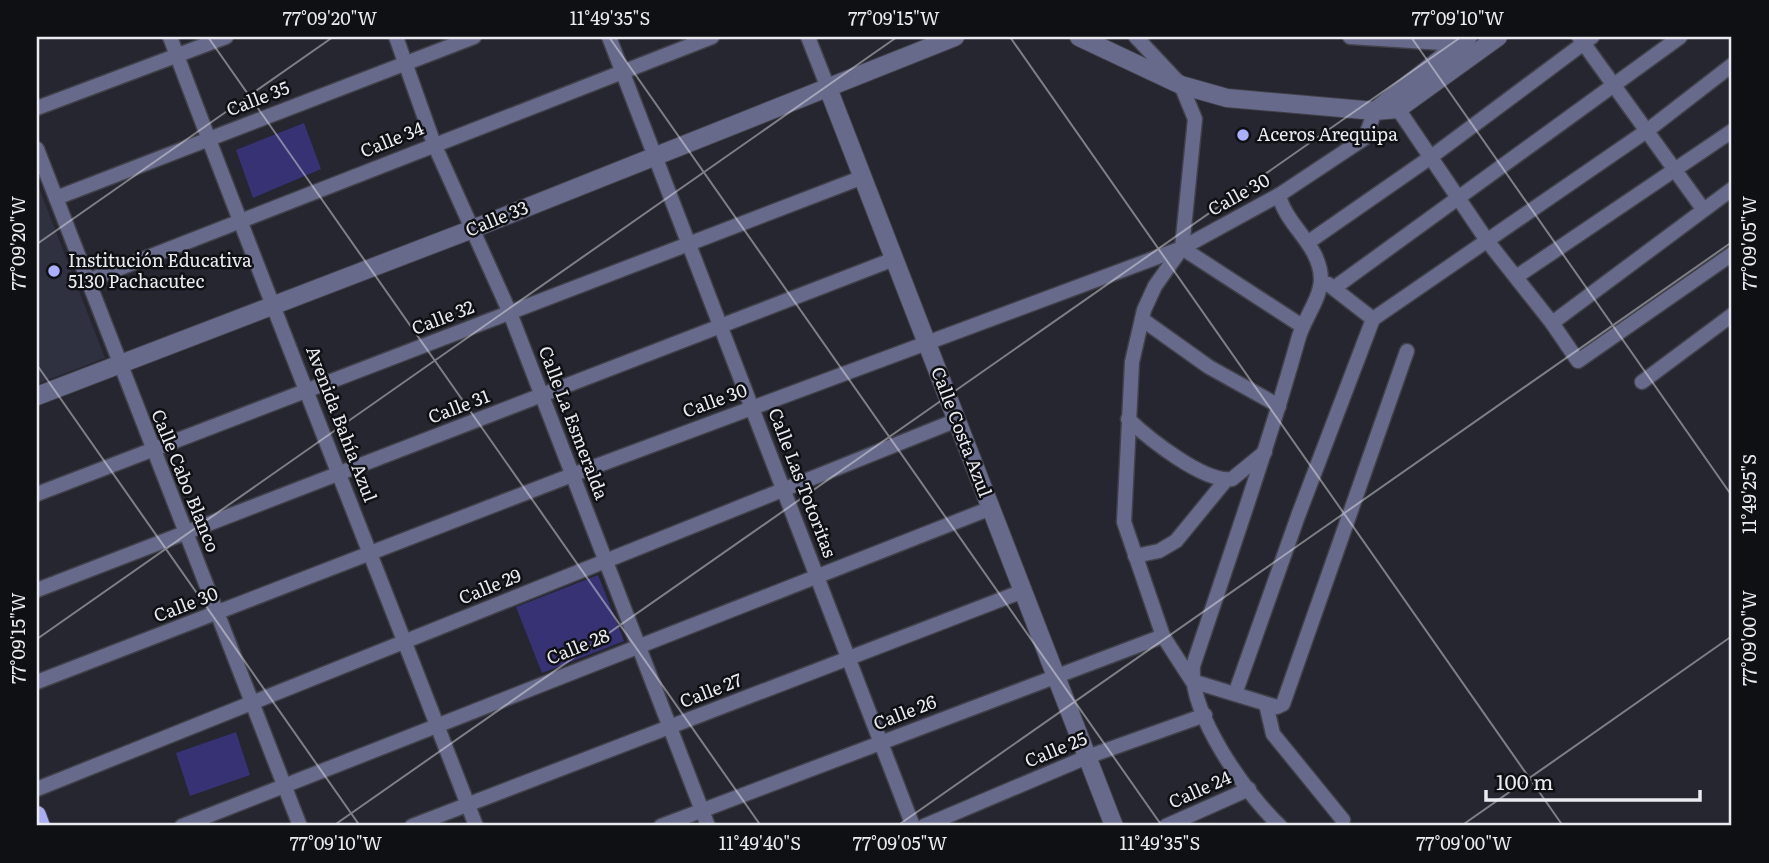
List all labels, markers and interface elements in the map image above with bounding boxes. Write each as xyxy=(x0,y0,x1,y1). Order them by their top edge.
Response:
text: 77°09'20"W xyxy=(283,4,378,31)
text: 11°49'35"S xyxy=(570,4,650,31)
text: 77°09'15"W xyxy=(848,4,940,31)
text: 77°09'10"W xyxy=(1412,4,1505,31)
street label: Calle 35 xyxy=(222,73,293,122)
street label: Calle 34 xyxy=(356,114,427,164)
place label: Aceros Arequipa xyxy=(1257,120,1398,147)
marker: Aceros Arequipa xyxy=(1235,127,1251,143)
street label: Calle 30 xyxy=(1202,166,1274,222)
street label: Calle 33 xyxy=(461,193,532,242)
text: 77°09'20"W xyxy=(4,195,31,290)
text: 77°09'05"W xyxy=(1735,195,1762,290)
place label: Institución Educativa 5130 Pachacutec xyxy=(68,246,252,294)
marker: Institución Educativa 5130 Pachacutec xyxy=(46,263,62,279)
street label: Calle 32 xyxy=(407,292,478,341)
street label: Avenida Bahía Azul xyxy=(300,341,385,506)
street label: Calle La Esmeralda xyxy=(533,342,616,503)
street label: Calle Costa Azul xyxy=(925,362,1000,501)
street label: Calle 30 xyxy=(678,375,751,424)
street label: Calle 31 xyxy=(424,382,493,430)
street label: Calle Las Totoritas xyxy=(762,404,844,561)
street label: Calle Cabo Blanco xyxy=(145,405,227,556)
text: 11°49'25"S xyxy=(1735,454,1762,534)
street label: Calle 29 xyxy=(454,561,525,610)
street label: Calle 30 xyxy=(149,579,222,628)
text: 77°09'00"W xyxy=(1735,590,1762,686)
text: 77°09'15"W xyxy=(4,592,31,684)
street label: Calle 28 xyxy=(542,621,613,670)
street label: Calle 27 xyxy=(675,665,746,714)
street label: Calle 26 xyxy=(869,687,940,736)
street label: Calle 25 xyxy=(1020,724,1091,773)
scale bar xyxy=(1486,758,1699,802)
street label: Calle 24 xyxy=(1164,763,1235,814)
text: 100 m xyxy=(1496,765,1553,796)
text: 77°09'10"W xyxy=(290,829,383,856)
text: 11°49'40"S xyxy=(719,829,801,856)
text: 77°09'05"W xyxy=(853,829,948,856)
text: 11°49'35"S xyxy=(1120,829,1200,856)
text: 77°09'00"W xyxy=(1416,829,1512,856)

